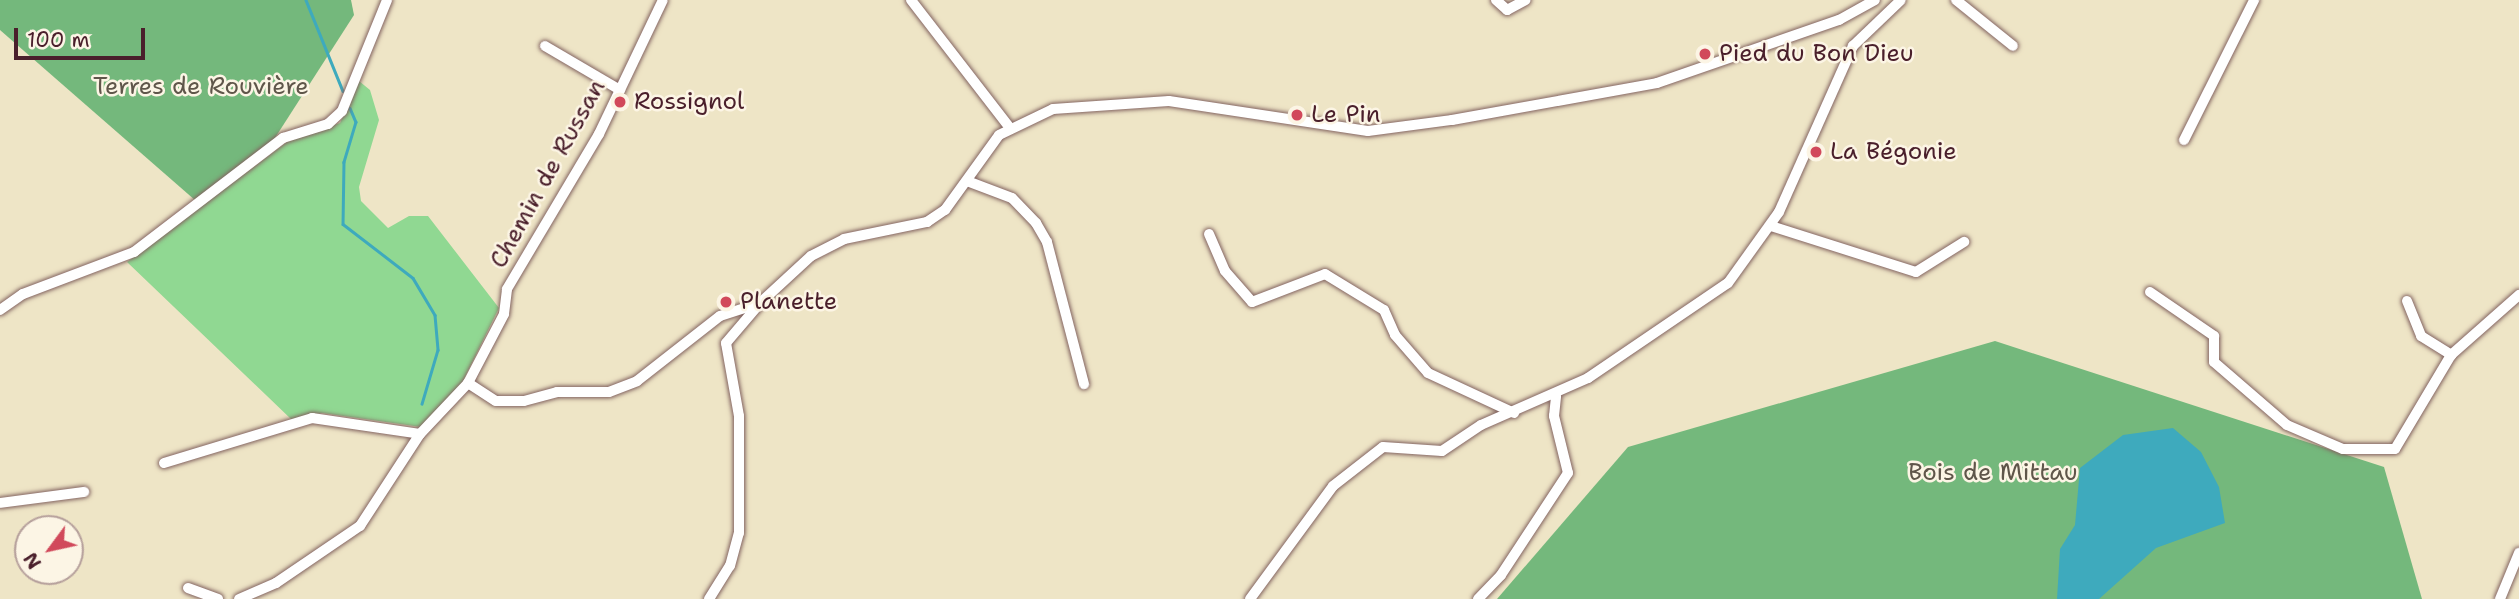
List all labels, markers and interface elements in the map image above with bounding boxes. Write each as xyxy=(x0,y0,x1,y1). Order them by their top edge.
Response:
scale bar xyxy=(18,14,149,58)
text: 100 m xyxy=(27,26,90,54)
place label: Pied du Bon Dieu xyxy=(1719,40,1914,68)
marker: Pied du Bon Dieu xyxy=(1697,46,1713,62)
park label: Terres de Rouvière xyxy=(93,73,309,101)
street label: Chemin de Russan xyxy=(484,75,612,273)
place label: Rossignol xyxy=(634,88,744,116)
marker: Rossignol xyxy=(612,94,628,110)
place label: Le Pin xyxy=(1311,101,1380,129)
marker: Le Pin xyxy=(1289,107,1305,123)
place label: La Bégonie xyxy=(1830,138,1957,166)
marker: La Bégonie xyxy=(1808,144,1824,160)
place label: Planette xyxy=(740,288,837,316)
marker: Planette xyxy=(718,294,734,310)
park label: Bois de Mittau xyxy=(1908,459,2078,487)
north arrow xyxy=(14,515,84,585)
text: N xyxy=(18,547,47,574)

